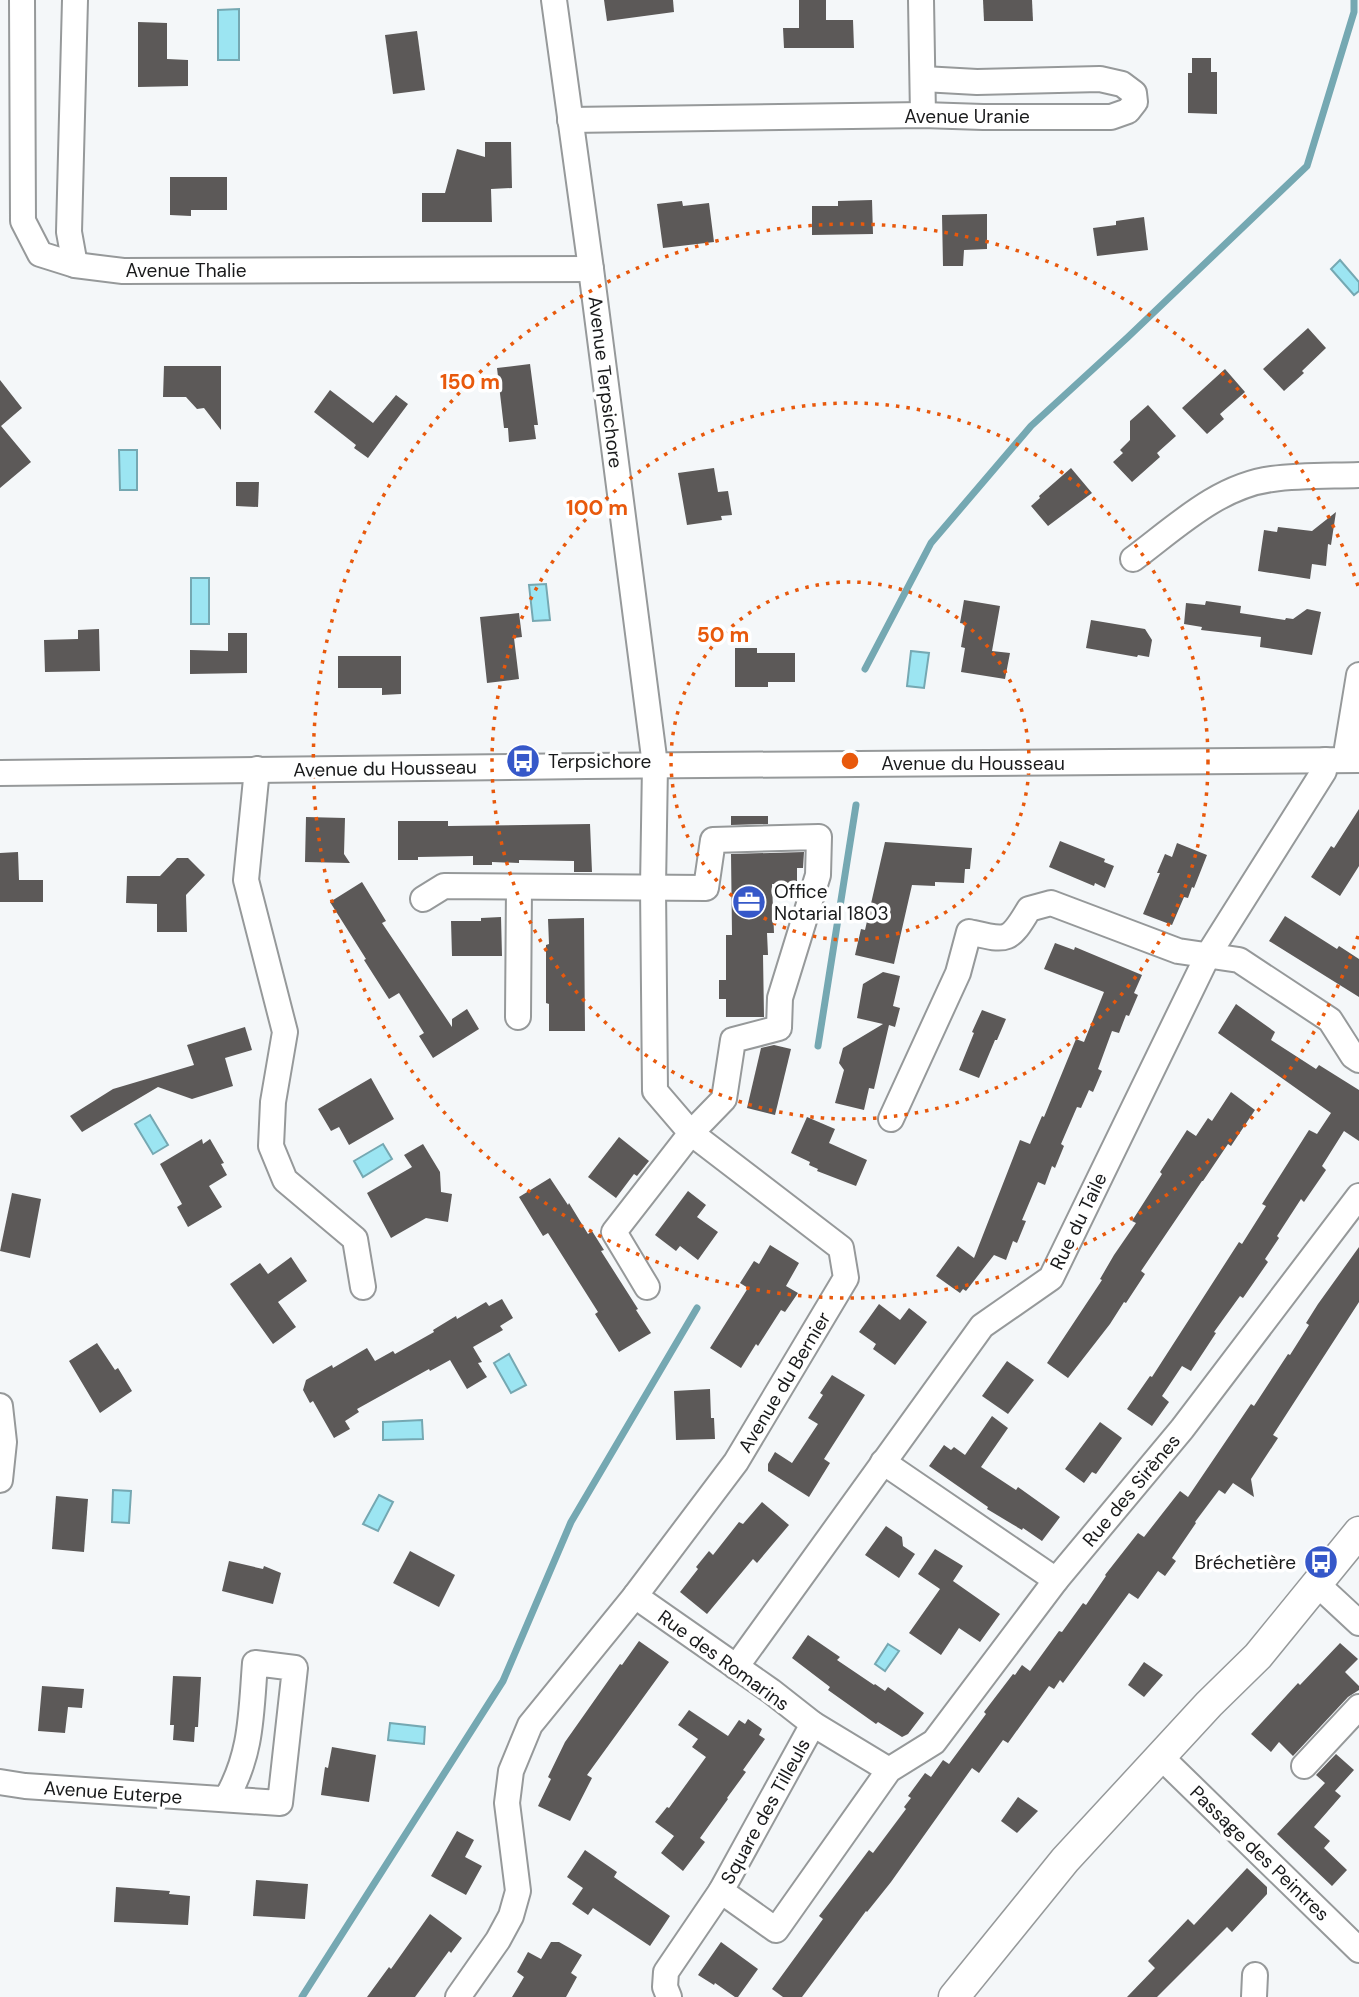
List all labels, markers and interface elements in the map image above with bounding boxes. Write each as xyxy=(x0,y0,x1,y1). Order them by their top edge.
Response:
street label: Avenue Uranie xyxy=(904,104,1030,129)
street label: Avenue Thalie xyxy=(125,258,247,283)
street label: Avenue Terpsichore xyxy=(583,295,628,469)
text: 150 m xyxy=(440,368,500,396)
text: 100 m xyxy=(566,494,628,522)
text: 50 m xyxy=(697,621,749,649)
bus stop icon: Terpsichore xyxy=(504,742,542,780)
place label: Terpsichore xyxy=(548,749,651,774)
centre of rings xyxy=(838,749,862,773)
street label: Avenue du Housseau xyxy=(881,751,1065,776)
street label: Avenue du Housseau xyxy=(293,754,477,783)
place label: Office Notarial 1803 xyxy=(774,879,889,926)
office icon: Office Notarial 1803 xyxy=(730,883,768,921)
street label: Rue du Taile xyxy=(1044,1169,1113,1274)
street label: Avenue du Bernier xyxy=(732,1307,836,1457)
street label: Rue des Sirènes xyxy=(1077,1429,1186,1552)
bus stop icon: Bréchetière xyxy=(1302,1543,1340,1581)
place label: Bréchetière xyxy=(1195,1550,1296,1575)
street label: Rue des Romarins xyxy=(653,1604,794,1717)
street label: Square des Tilleuls xyxy=(715,1734,816,1889)
street label: Avenue Euterpe xyxy=(43,1775,183,1810)
street label: Passage des Peintres xyxy=(1184,1780,1335,1927)

